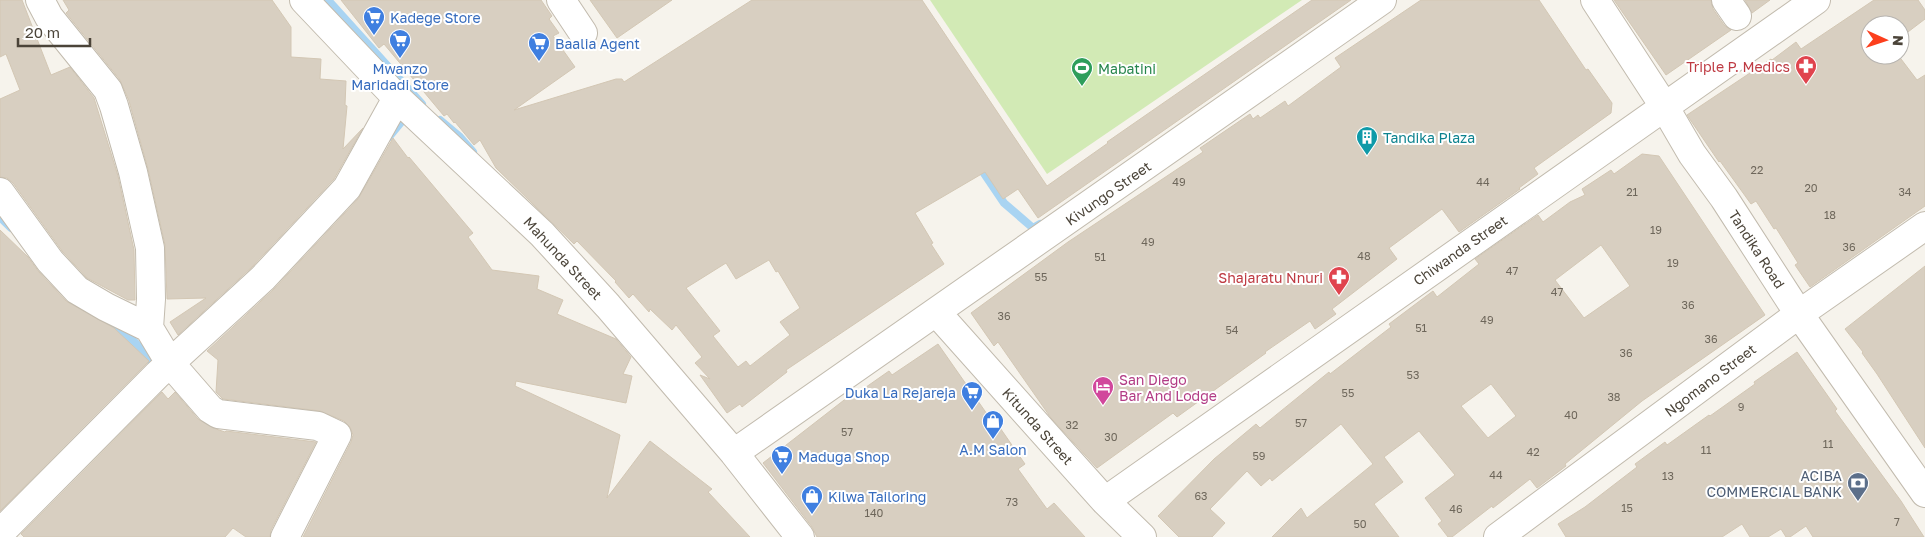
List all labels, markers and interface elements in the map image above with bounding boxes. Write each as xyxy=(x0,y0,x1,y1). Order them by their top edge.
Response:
supermarket icon: Kadege Store xyxy=(362,5,386,36)
place label: Kadege Store xyxy=(390,9,481,26)
scale bar xyxy=(18,15,90,47)
north arrow xyxy=(1860,15,1910,65)
text: 20 m xyxy=(25,23,60,41)
supermarket icon: Mwanzo Maridadi Store xyxy=(388,28,412,59)
supermarket icon: Baalia Agent xyxy=(527,31,551,62)
place label: Baalia Agent xyxy=(555,35,640,52)
text: N xyxy=(1890,35,1907,46)
pharmacy icon: Triple P. Medics xyxy=(1794,54,1818,85)
sports icon: Mabatini xyxy=(1070,56,1094,87)
place label: Triple P. Medics xyxy=(1686,58,1790,75)
place label: Mwanzo Maridadi Store xyxy=(351,60,449,93)
place label: Mabatini xyxy=(1098,60,1156,77)
building icon: Tandika Plaza xyxy=(1355,125,1379,156)
place label: Tandika Plaza xyxy=(1383,129,1475,146)
street label: Kivungo Street xyxy=(1062,157,1154,229)
house number: 22 xyxy=(1751,163,1763,176)
house number: 49 xyxy=(1172,175,1186,188)
house number: 44 xyxy=(1476,175,1490,188)
house number: 20 xyxy=(1804,181,1818,194)
house number: 21 xyxy=(1626,185,1638,198)
house number: 34 xyxy=(1898,185,1912,198)
street label: Tandika Road xyxy=(1725,207,1789,291)
house number: 18 xyxy=(1824,208,1836,221)
street label: Chiwanda Street xyxy=(1410,211,1510,289)
street label: Mahunda Street xyxy=(520,213,606,303)
house number: 19 xyxy=(1650,223,1662,236)
house number: 49 xyxy=(1141,235,1155,248)
house number: 36 xyxy=(1842,240,1856,253)
house number: 48 xyxy=(1357,249,1371,262)
house number: 51 xyxy=(1094,250,1106,263)
house number: 19 xyxy=(1667,256,1679,269)
house number: 47 xyxy=(1506,264,1518,277)
pharmacy icon: Shajaratu Nnuri xyxy=(1327,265,1351,296)
place label: Shajaratu Nnuri xyxy=(1218,269,1323,286)
house number: 55 xyxy=(1035,270,1047,283)
house number: 47 xyxy=(1551,285,1563,298)
house number: 36 xyxy=(1681,298,1695,311)
house number: 36 xyxy=(997,309,1011,322)
house number: 49 xyxy=(1480,313,1494,326)
house number: 51 xyxy=(1415,321,1427,334)
house number: 54 xyxy=(1225,323,1239,336)
house number: 36 xyxy=(1704,332,1718,345)
street label: Ngomano Street xyxy=(1661,340,1759,420)
house number: 36 xyxy=(1619,346,1633,359)
house number: 53 xyxy=(1407,368,1419,381)
place label: San Diego Bar And Lodge xyxy=(1119,371,1217,404)
hotel icon: San Diego Bar And Lodge xyxy=(1091,375,1115,406)
supermarket icon: Duka La Rejareja xyxy=(960,380,984,411)
place label: Duka La Rejareja xyxy=(845,384,956,401)
street label: Kitunda Street xyxy=(999,384,1077,468)
house number: 55 xyxy=(1342,386,1354,399)
house number: 38 xyxy=(1607,390,1621,403)
house number: 9 xyxy=(1738,400,1744,413)
house number: 40 xyxy=(1564,408,1578,421)
shop icon: A.M Salon xyxy=(981,409,1005,440)
house number: 57 xyxy=(1295,416,1307,429)
house number: 32 xyxy=(1066,418,1078,431)
house number: 57 xyxy=(841,425,853,438)
house number: 30 xyxy=(1104,430,1118,443)
house number: 11 xyxy=(1823,437,1833,450)
place label: A.M Salon xyxy=(959,441,1027,458)
house number: 11 xyxy=(1701,443,1711,456)
supermarket icon: Maduga Shop xyxy=(770,444,794,475)
house number: 42 xyxy=(1526,445,1540,458)
place label: Maduga Shop xyxy=(798,448,890,465)
house number: 59 xyxy=(1252,449,1266,462)
place label: ACIBA COMMERCIAL BANK xyxy=(1706,467,1843,500)
house number: 44 xyxy=(1489,468,1503,481)
house number: 13 xyxy=(1662,469,1674,482)
bank icon: ACIBA COMMERCIAL BANK xyxy=(1846,471,1870,502)
shop icon: Kilwa Tailoring xyxy=(800,484,824,515)
place label: Kilwa Tailoring xyxy=(828,488,926,505)
house number: 63 xyxy=(1194,489,1208,502)
house number: 73 xyxy=(1006,495,1018,508)
house number: 15 xyxy=(1621,501,1633,514)
house number: 46 xyxy=(1449,502,1463,515)
house number: 140 xyxy=(865,506,884,519)
house number: 7 xyxy=(1894,515,1900,528)
house number: 50 xyxy=(1353,517,1367,530)

